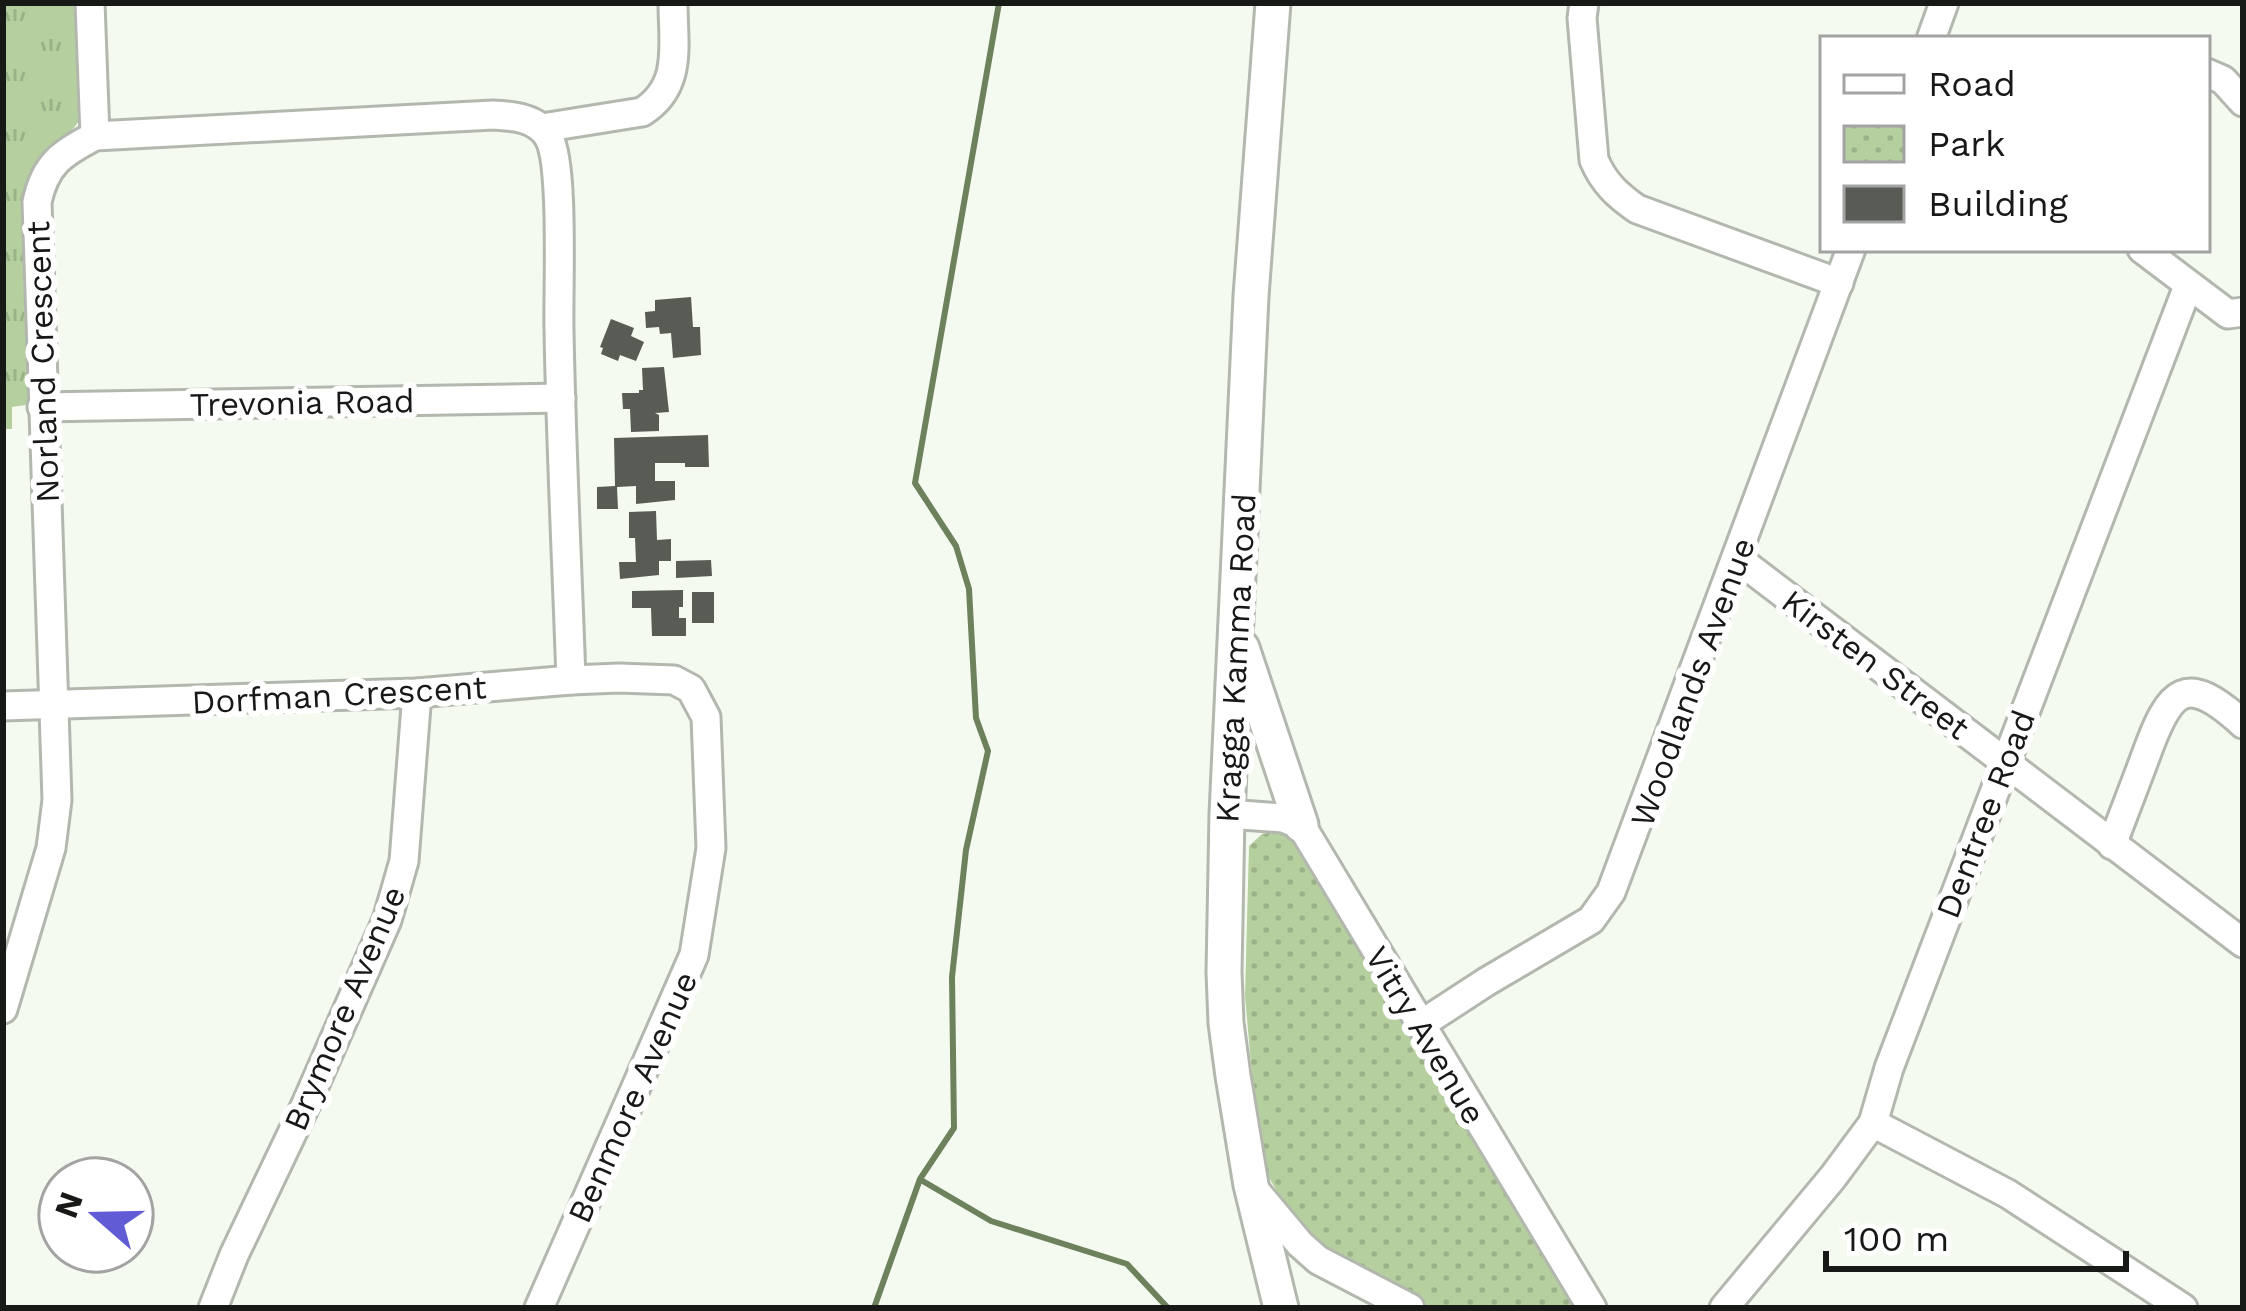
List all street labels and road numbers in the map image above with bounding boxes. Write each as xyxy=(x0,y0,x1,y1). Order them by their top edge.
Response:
street label: Norland Crescent xyxy=(18,220,67,504)
street label: Trevonia Road xyxy=(189,381,415,424)
street label: Kragga Kamma Road xyxy=(1207,492,1264,824)
street label: Woodlands Avenue xyxy=(1622,532,1763,832)
street label: Kirsten Street xyxy=(1774,581,1977,748)
street label: Dorfman Crescent xyxy=(191,667,488,722)
street label: Dentree Road xyxy=(1928,705,2043,924)
street label: Brymore Avenue xyxy=(275,880,414,1136)
street label: Vitry Avenue xyxy=(1357,939,1494,1131)
street label: Benmore Avenue xyxy=(560,966,705,1229)

